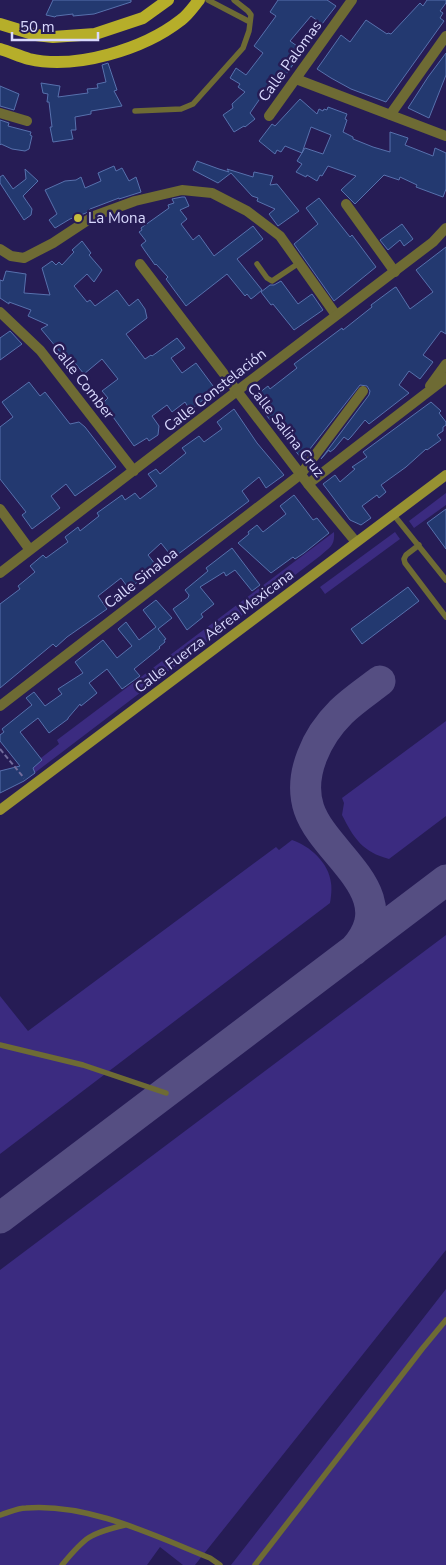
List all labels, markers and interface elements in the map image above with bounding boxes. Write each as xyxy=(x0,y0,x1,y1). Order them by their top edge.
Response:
scale bar xyxy=(12,10,99,42)
street label: Calle Palomas xyxy=(254,16,326,106)
text: 50 m xyxy=(20,17,55,37)
place label: La Mona xyxy=(88,208,146,228)
marker: La Mona xyxy=(72,212,84,224)
street label: Calle Comber xyxy=(47,339,119,424)
street label: Calle Constelación xyxy=(160,344,270,436)
street label: Calle Salina Cruz xyxy=(243,379,329,481)
street label: Calle Sinaloa xyxy=(100,543,182,613)
street label: Calle Fuerza Aérea Mexicana xyxy=(130,565,298,697)

